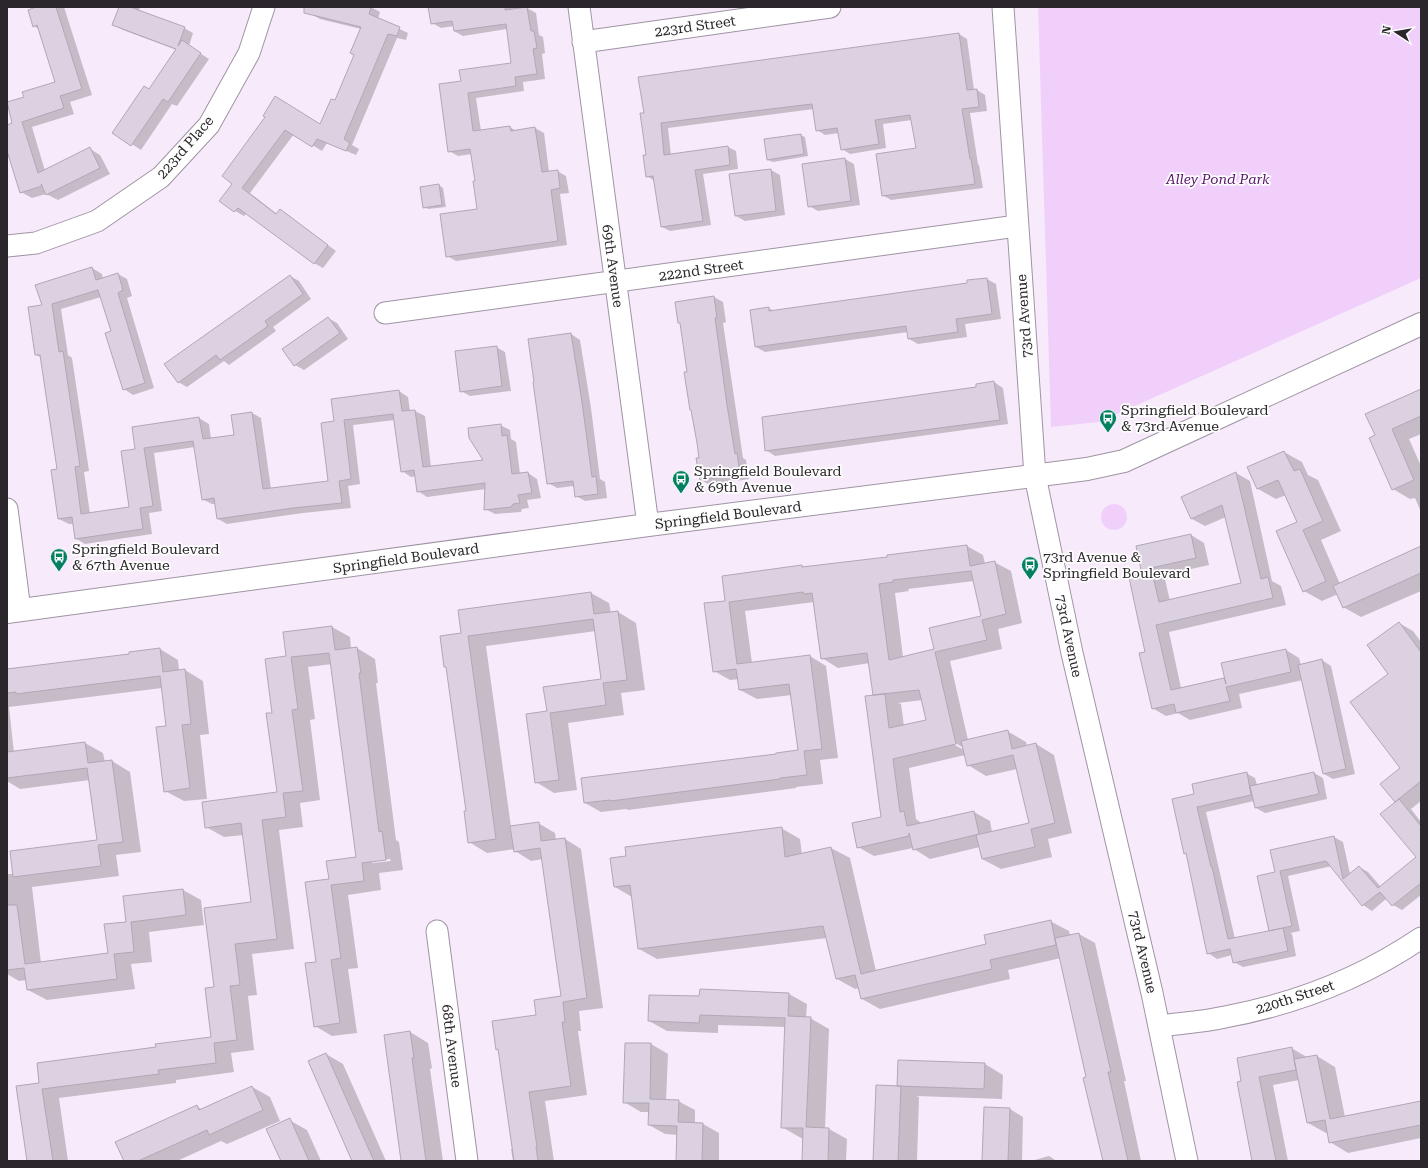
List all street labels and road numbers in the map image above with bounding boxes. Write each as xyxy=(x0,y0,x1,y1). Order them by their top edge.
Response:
street label: 223rd Street xyxy=(653,12,737,40)
street label: 223rd Place xyxy=(153,112,217,182)
street label: 69th Avenue xyxy=(599,223,627,309)
street label: 222nd Street xyxy=(658,256,744,284)
street label: 73rd Avenue xyxy=(1013,273,1035,358)
street label: Springfield Boulevard xyxy=(654,498,802,532)
street label: Springfield Boulevard xyxy=(332,540,480,576)
street label: 73rd Avenue xyxy=(1052,593,1086,679)
street label: 73rd Avenue xyxy=(1126,909,1160,995)
street label: 220th Street xyxy=(1254,977,1336,1017)
street label: 68th Avenue xyxy=(439,1003,465,1089)

